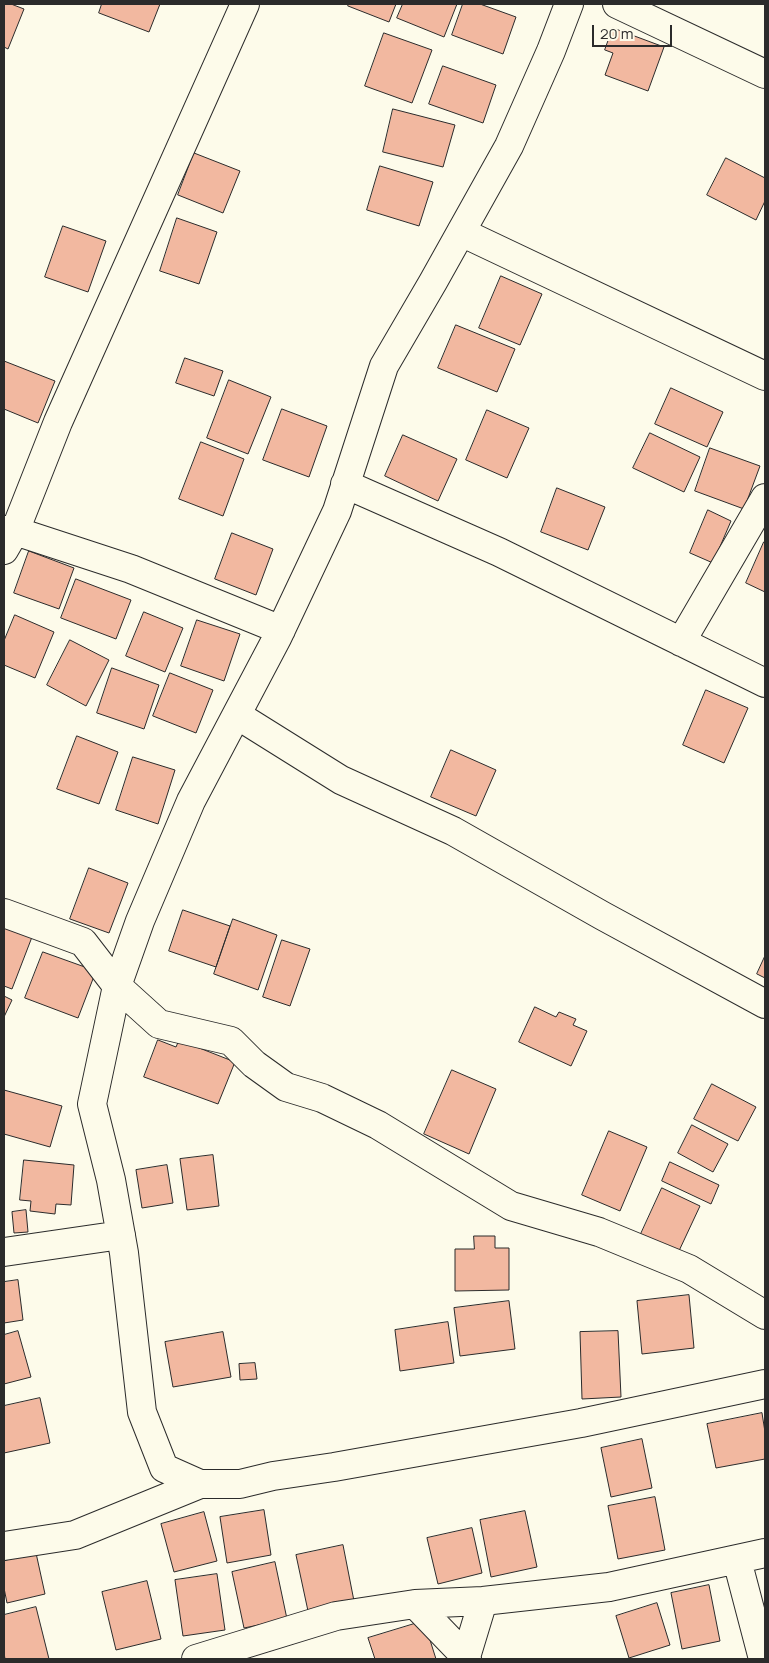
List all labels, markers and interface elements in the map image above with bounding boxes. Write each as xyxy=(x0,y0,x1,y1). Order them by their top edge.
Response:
scale bar xyxy=(594,15,674,47)
text: 20 m xyxy=(600,23,633,44)

